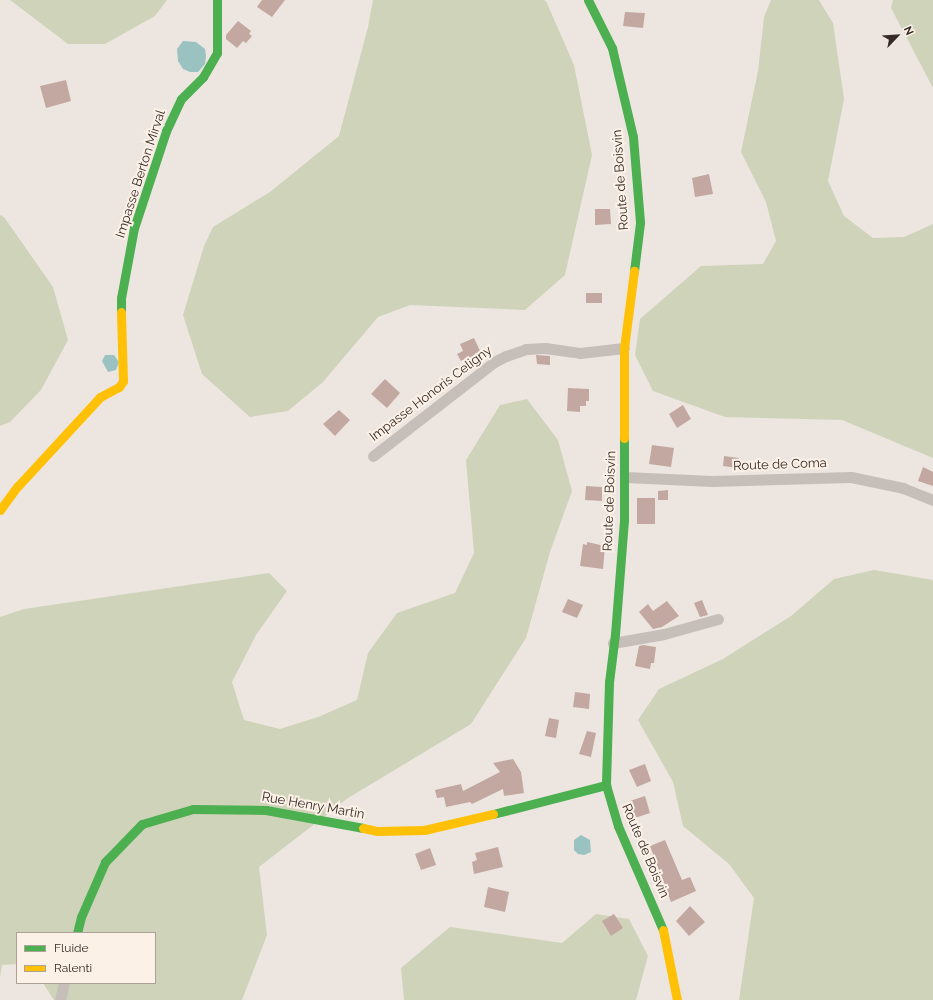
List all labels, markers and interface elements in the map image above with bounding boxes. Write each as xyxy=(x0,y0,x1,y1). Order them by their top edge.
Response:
north arrow xyxy=(877,16,917,56)
text: N xyxy=(901,24,916,37)
street label: Impasse Berton Mirval xyxy=(113,108,169,240)
street label: Route de Boisvin xyxy=(610,129,632,231)
street label: Impasse Honoris Celigny xyxy=(367,343,495,445)
street label: Route de Boisvin xyxy=(600,450,620,552)
street label: Route de Coma xyxy=(733,456,827,474)
street label: Rue Henry Martin xyxy=(260,789,366,823)
street label: Route de Boisvin xyxy=(618,802,672,900)
legend xyxy=(16,932,156,984)
text: Fluide xyxy=(54,941,89,955)
text: Ralenti xyxy=(54,961,92,975)

